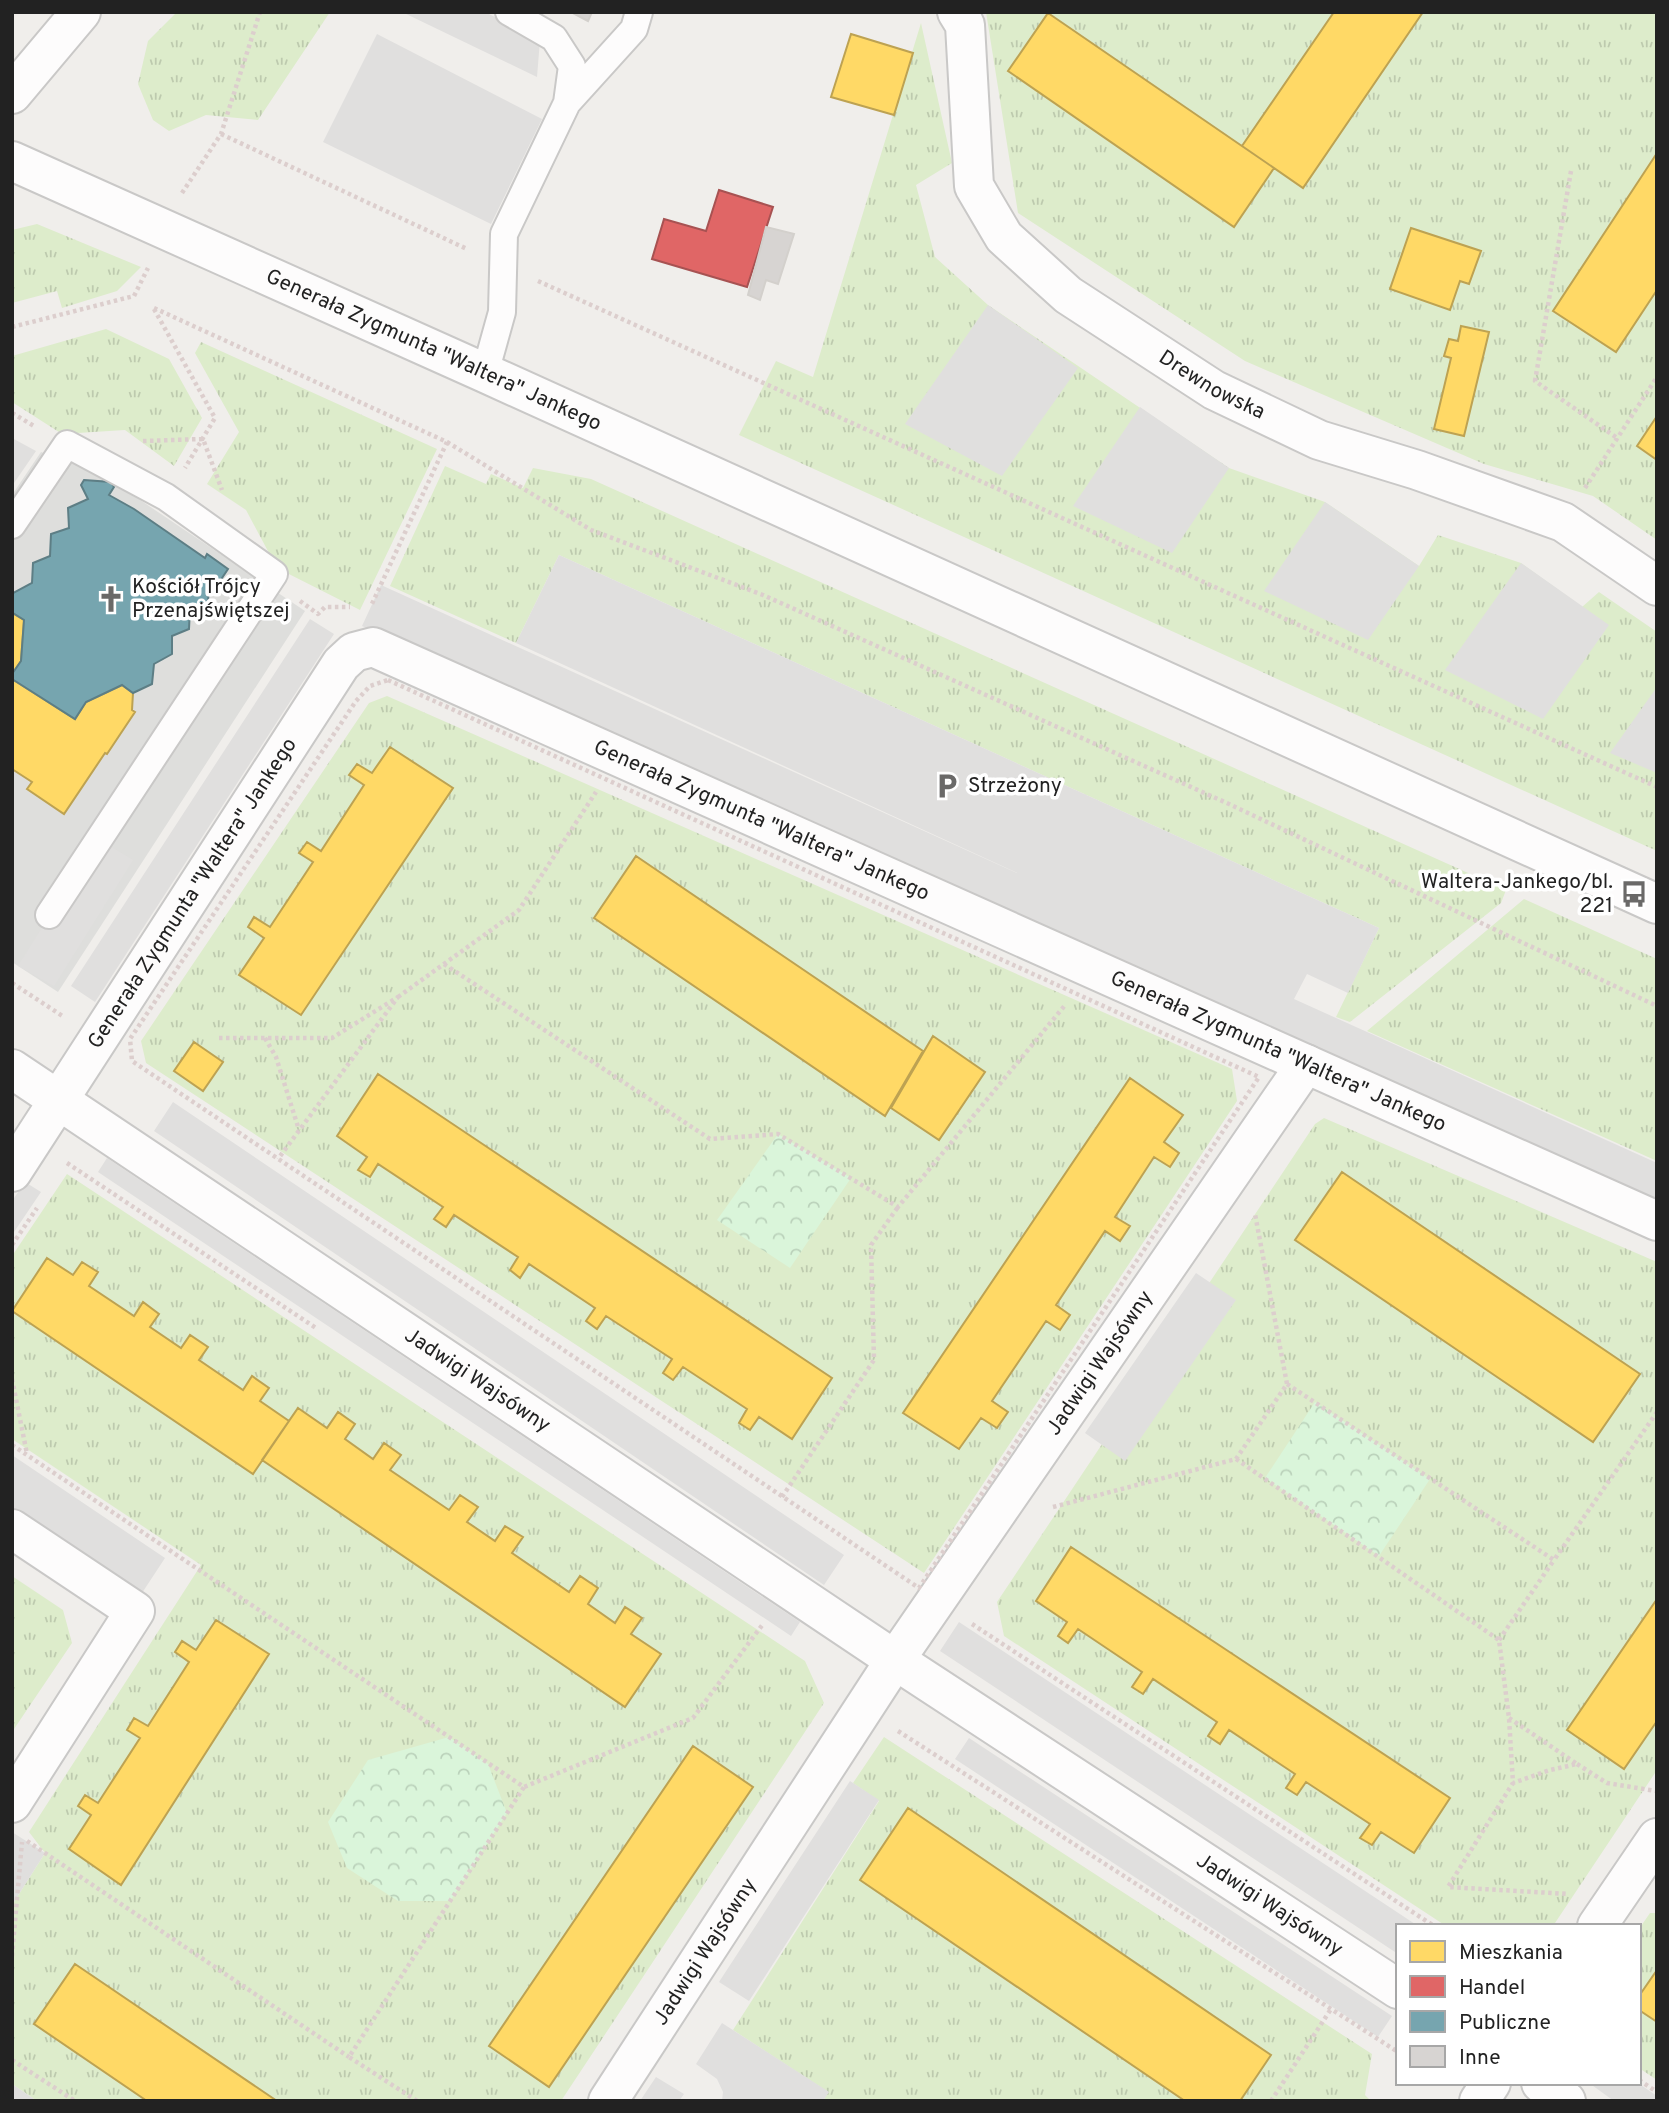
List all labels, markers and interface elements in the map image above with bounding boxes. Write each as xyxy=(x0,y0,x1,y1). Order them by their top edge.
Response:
street label: Generała Zygmunta "Waltera" Jankego xyxy=(261,263,606,437)
street label: Drewnowska xyxy=(1154,344,1269,426)
place label: Kościół Trójcy Przenajświętszej xyxy=(132,574,290,625)
church icon: Kościół Trójcy Przenajświętszej xyxy=(96,584,126,614)
street label: Generała Zygmunta "Waltera" Jankego xyxy=(82,733,303,1054)
street label: Generała Zygmunta "Waltera" Jankego xyxy=(589,734,934,907)
parking icon: Strzeżony xyxy=(932,771,962,801)
place label: Strzeżony xyxy=(968,773,1062,800)
place label: Waltera-Jankego/bl. 221 xyxy=(1421,869,1613,920)
bus stop icon: Waltera-Jankego/bl. 221 xyxy=(1619,879,1649,909)
street label: Generała Zygmunta "Waltera" Jankego xyxy=(1106,965,1450,1138)
street label: Jadwigi Wajsówny xyxy=(1040,1285,1159,1441)
street label: Jadwigi Wajsówny xyxy=(399,1322,556,1439)
street label: Jadwigi Wajsówny xyxy=(1191,1847,1348,1963)
street label: Jadwigi Wajsówny xyxy=(647,1873,763,2030)
legend xyxy=(1396,1924,1641,2085)
text: Mieszkania xyxy=(1459,1940,1563,1967)
text: Handel xyxy=(1459,1975,1525,2002)
text: Publiczne xyxy=(1459,2010,1551,2037)
text: Inne xyxy=(1459,2045,1500,2072)

